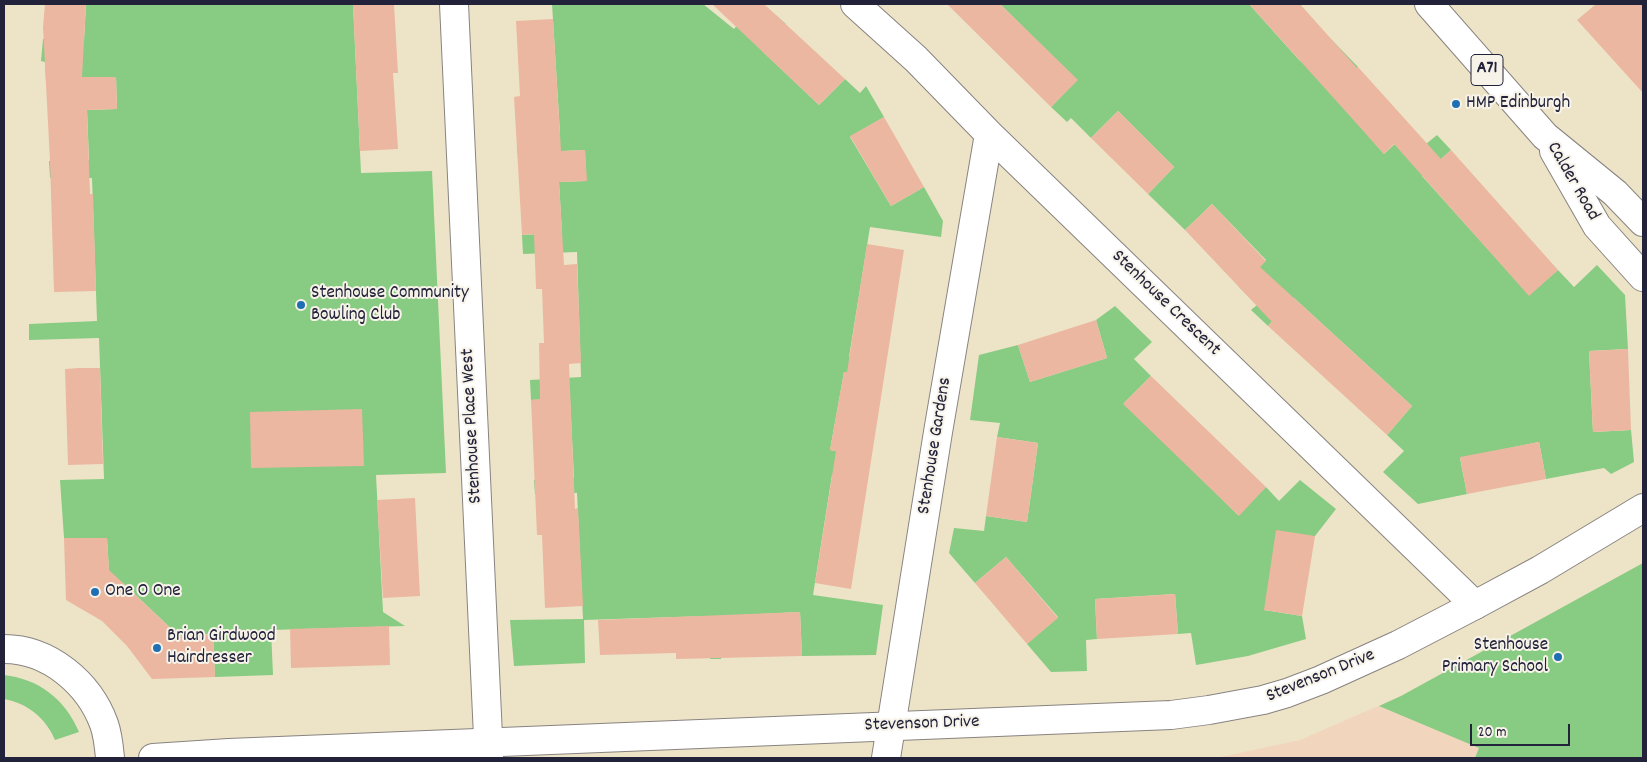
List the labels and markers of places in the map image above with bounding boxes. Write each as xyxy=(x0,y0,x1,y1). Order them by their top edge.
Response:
place label: HMP Edinburgh xyxy=(1466,93,1570,115)
marker: HMP Edinburgh xyxy=(1450,98,1462,110)
place label: Stenhouse Community Bowling Club xyxy=(311,283,469,327)
marker: Stenhouse Community Bowling Club xyxy=(295,299,307,311)
place label: One O One xyxy=(105,581,181,603)
marker: One O One xyxy=(89,586,101,598)
place label: Brian Girdwood Hairdresser xyxy=(167,626,276,670)
place label: Stenhouse Primary School xyxy=(1442,635,1548,679)
marker: Brian Girdwood Hairdresser xyxy=(151,642,163,654)
marker: Stenhouse Primary School xyxy=(1552,651,1564,663)

